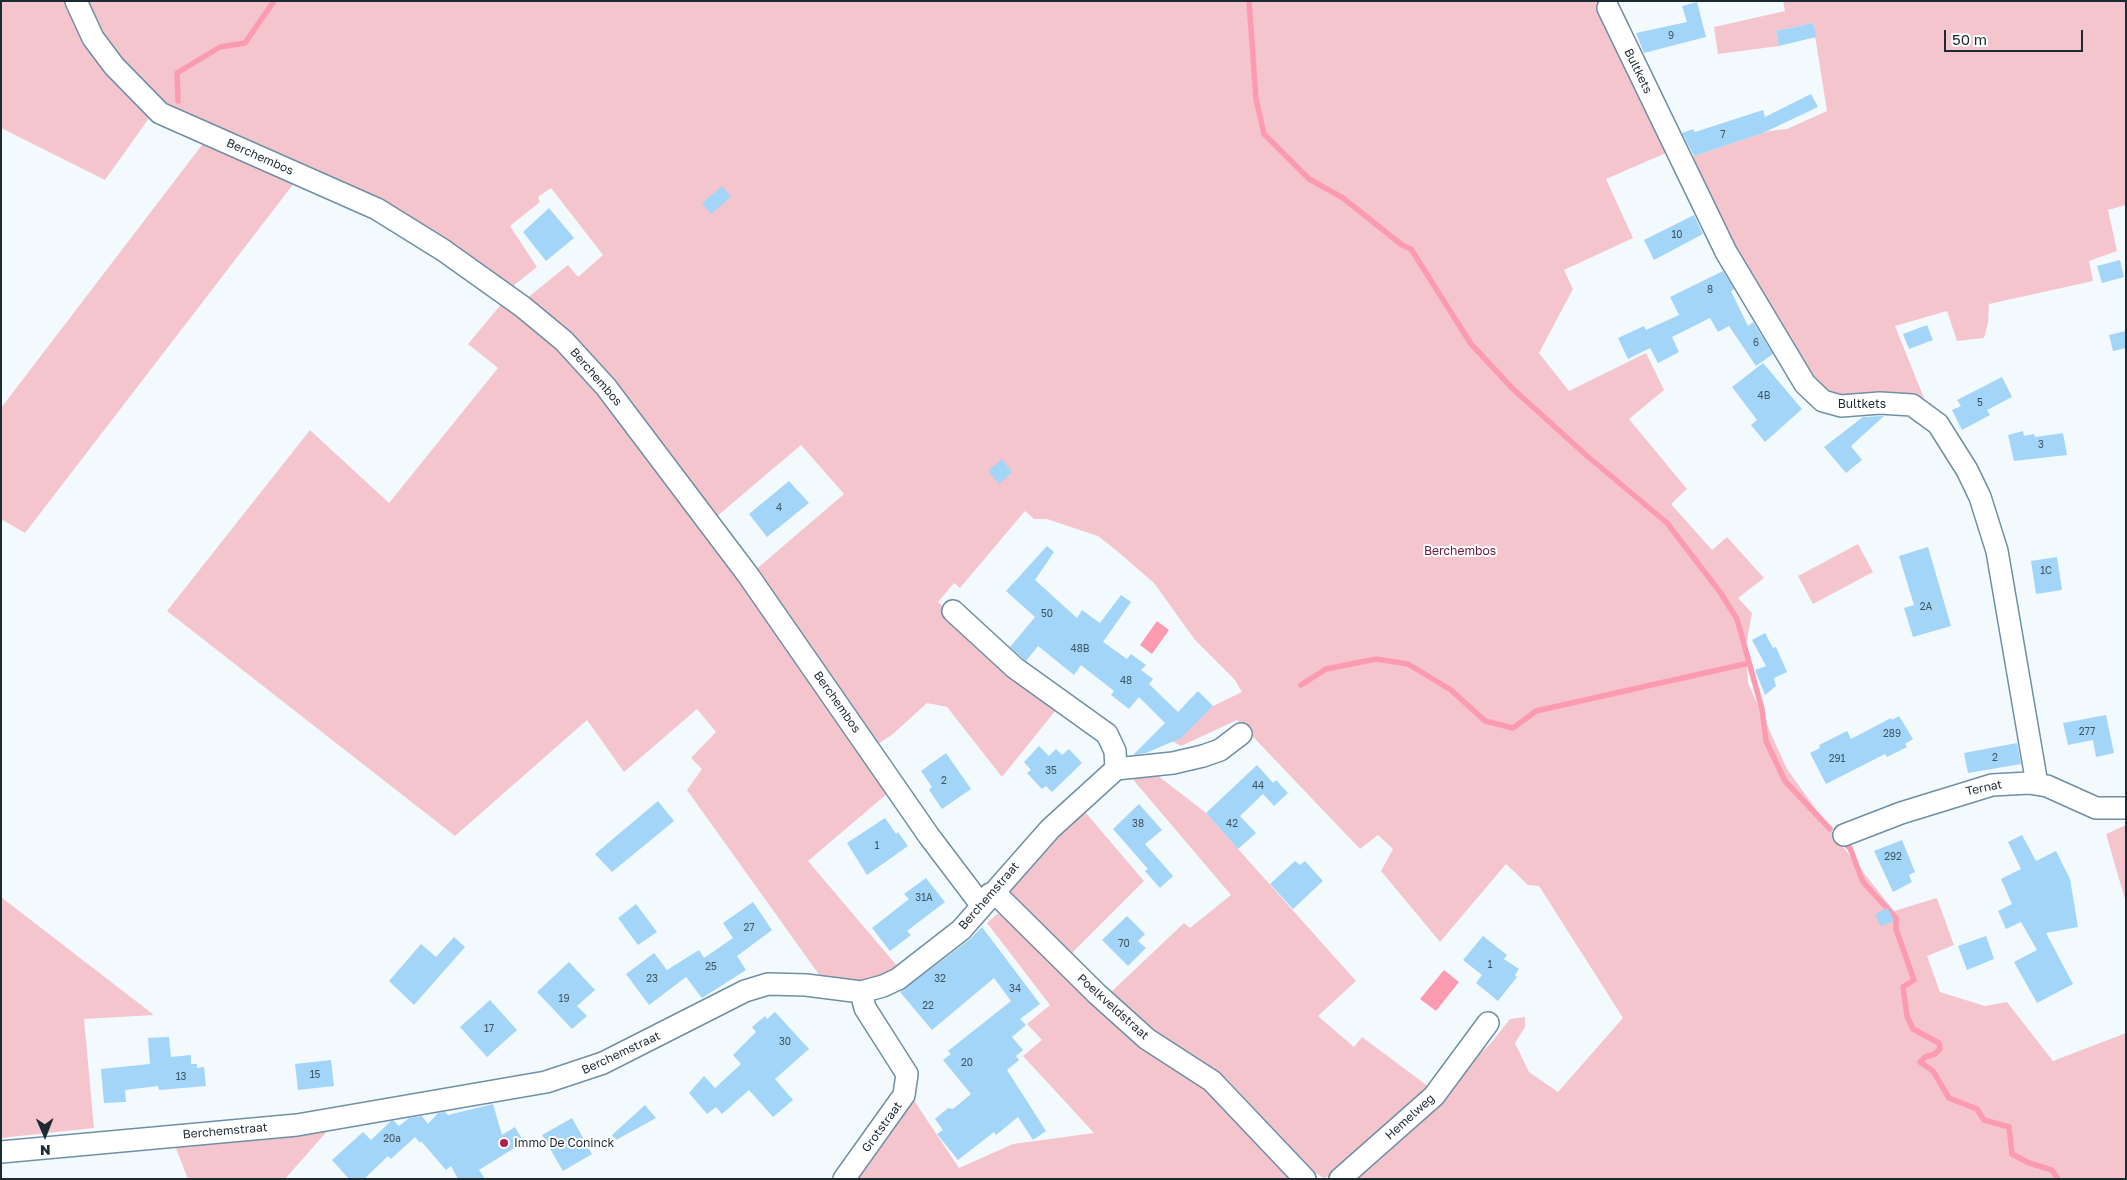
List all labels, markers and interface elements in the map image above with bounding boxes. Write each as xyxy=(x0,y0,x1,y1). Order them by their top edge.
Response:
scale bar xyxy=(1947,20,2086,52)
house number: 9 xyxy=(1668,30,1674,42)
text: 50 m xyxy=(1952,30,1987,48)
street label: Bultkets xyxy=(1621,46,1655,96)
house number: 7 xyxy=(1720,129,1726,141)
street label: Berchembos xyxy=(224,136,296,178)
house number: 10 xyxy=(1671,229,1683,241)
house number: 8 xyxy=(1707,284,1713,296)
house number: 6 xyxy=(1753,337,1759,349)
street label: Berchembos xyxy=(567,345,625,409)
house number: 4B xyxy=(1758,390,1770,402)
street label: Bultkets xyxy=(1838,397,1886,411)
house number: 5 xyxy=(1977,397,1983,409)
house number: 3 xyxy=(2038,439,2044,451)
house number: 4 xyxy=(776,502,782,514)
park label: Berchembos xyxy=(1424,544,1496,558)
house number: 1C xyxy=(2040,565,2052,577)
house number: 2A xyxy=(1920,601,1932,613)
house number: 50 xyxy=(1041,608,1053,620)
house number: 48B xyxy=(1071,643,1089,655)
street label: Berchembos xyxy=(810,668,864,736)
house number: 48 xyxy=(1120,675,1132,687)
house number: 277 xyxy=(2079,726,2095,738)
house number: 289 xyxy=(1883,728,1901,740)
house number: 2 xyxy=(1992,752,1998,764)
house number: 291 xyxy=(1829,753,1845,765)
house number: 35 xyxy=(1045,765,1057,777)
house number: 2 xyxy=(941,775,947,787)
street label: Ternat xyxy=(1964,777,2004,799)
house number: 44 xyxy=(1252,780,1264,792)
house number: 38 xyxy=(1132,818,1144,830)
house number: 42 xyxy=(1226,818,1238,830)
house number: 1 xyxy=(875,840,879,852)
house number: 292 xyxy=(1884,851,1902,863)
street label: Berchemstraat xyxy=(956,859,1022,933)
house number: 31A xyxy=(915,892,933,904)
house number: 27 xyxy=(743,922,755,934)
house number: 70 xyxy=(1118,938,1130,950)
house number: 1 xyxy=(1488,959,1492,971)
house number: 25 xyxy=(705,961,717,973)
street label: Poelkveldstraat xyxy=(1074,971,1152,1043)
house number: 23 xyxy=(646,973,658,985)
house number: 32 xyxy=(934,973,946,985)
house number: 34 xyxy=(1009,983,1021,995)
house number: 19 xyxy=(559,993,569,1005)
house number: 22 xyxy=(922,1000,934,1012)
house number: 17 xyxy=(484,1023,494,1035)
street label: Berchemstraat xyxy=(579,1029,663,1077)
house number: 30 xyxy=(779,1036,791,1048)
house number: 20 xyxy=(961,1057,973,1069)
house number: 15 xyxy=(310,1069,320,1081)
house number: 13 xyxy=(176,1071,186,1083)
street label: Hemelweg xyxy=(1382,1091,1438,1143)
street label: Grotstraat xyxy=(859,1099,905,1155)
north arrow xyxy=(20,1110,70,1160)
street label: Berchemstraat xyxy=(182,1120,268,1142)
house number: 20a xyxy=(383,1133,401,1145)
place label: Immo De Coninck xyxy=(514,1136,614,1150)
marker: Immo De Coninck xyxy=(498,1137,510,1149)
text: N xyxy=(40,1142,51,1159)

